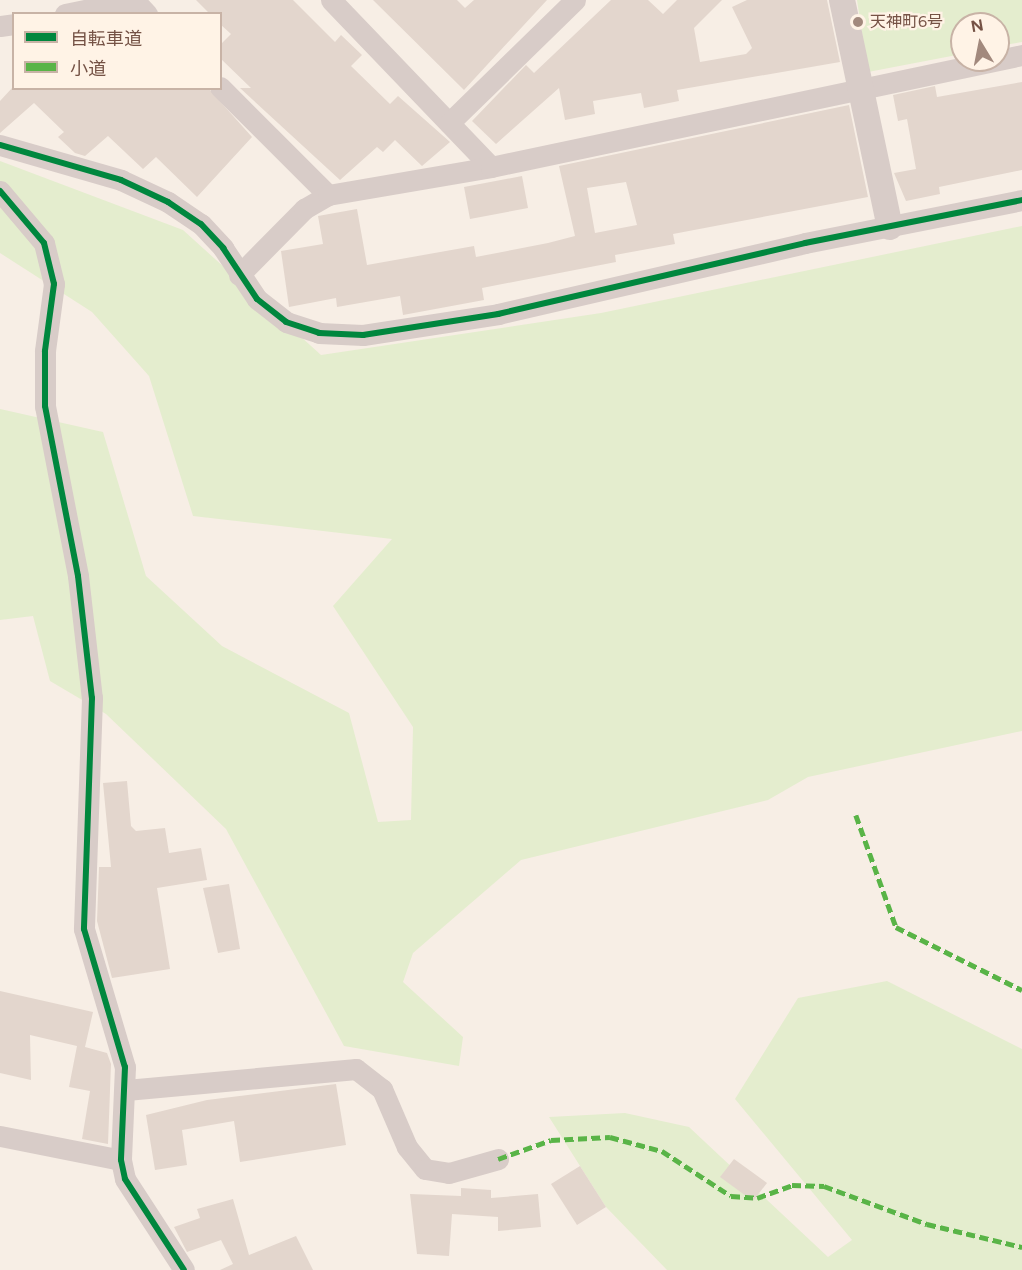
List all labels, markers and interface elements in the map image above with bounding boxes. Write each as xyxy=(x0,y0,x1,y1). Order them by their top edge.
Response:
legend xyxy=(12,12,222,90)
place label: 天神町6号 xyxy=(870,12,943,32)
north arrow xyxy=(950,12,1010,72)
marker: 天神町6号 xyxy=(851,15,865,29)
text: N xyxy=(969,15,985,36)
text: 自転車道 xyxy=(70,28,142,50)
text: 小道 xyxy=(70,58,106,80)

